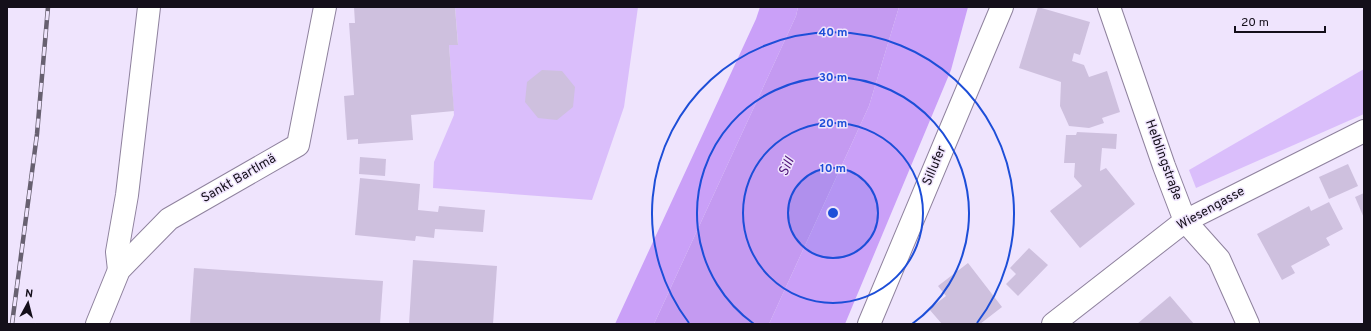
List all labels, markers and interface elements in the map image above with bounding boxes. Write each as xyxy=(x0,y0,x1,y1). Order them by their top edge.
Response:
scale bar xyxy=(1235,8,1325,34)
text: 20 m xyxy=(1241,15,1269,31)
text: 40 m xyxy=(818,25,848,41)
text: 30 m xyxy=(819,70,847,86)
text: 20 m xyxy=(819,116,847,132)
street label: Helblingstraße xyxy=(1141,118,1185,202)
street label: Sillufer xyxy=(920,144,950,188)
street label: Sankt Bartlmä xyxy=(199,151,279,207)
water label: Sill xyxy=(775,154,799,179)
text: 10 m xyxy=(820,161,846,177)
street label: Wiesengasse xyxy=(1174,184,1248,234)
centre of rings xyxy=(826,206,840,220)
north arrow xyxy=(8,283,48,323)
text: N xyxy=(24,287,34,301)

